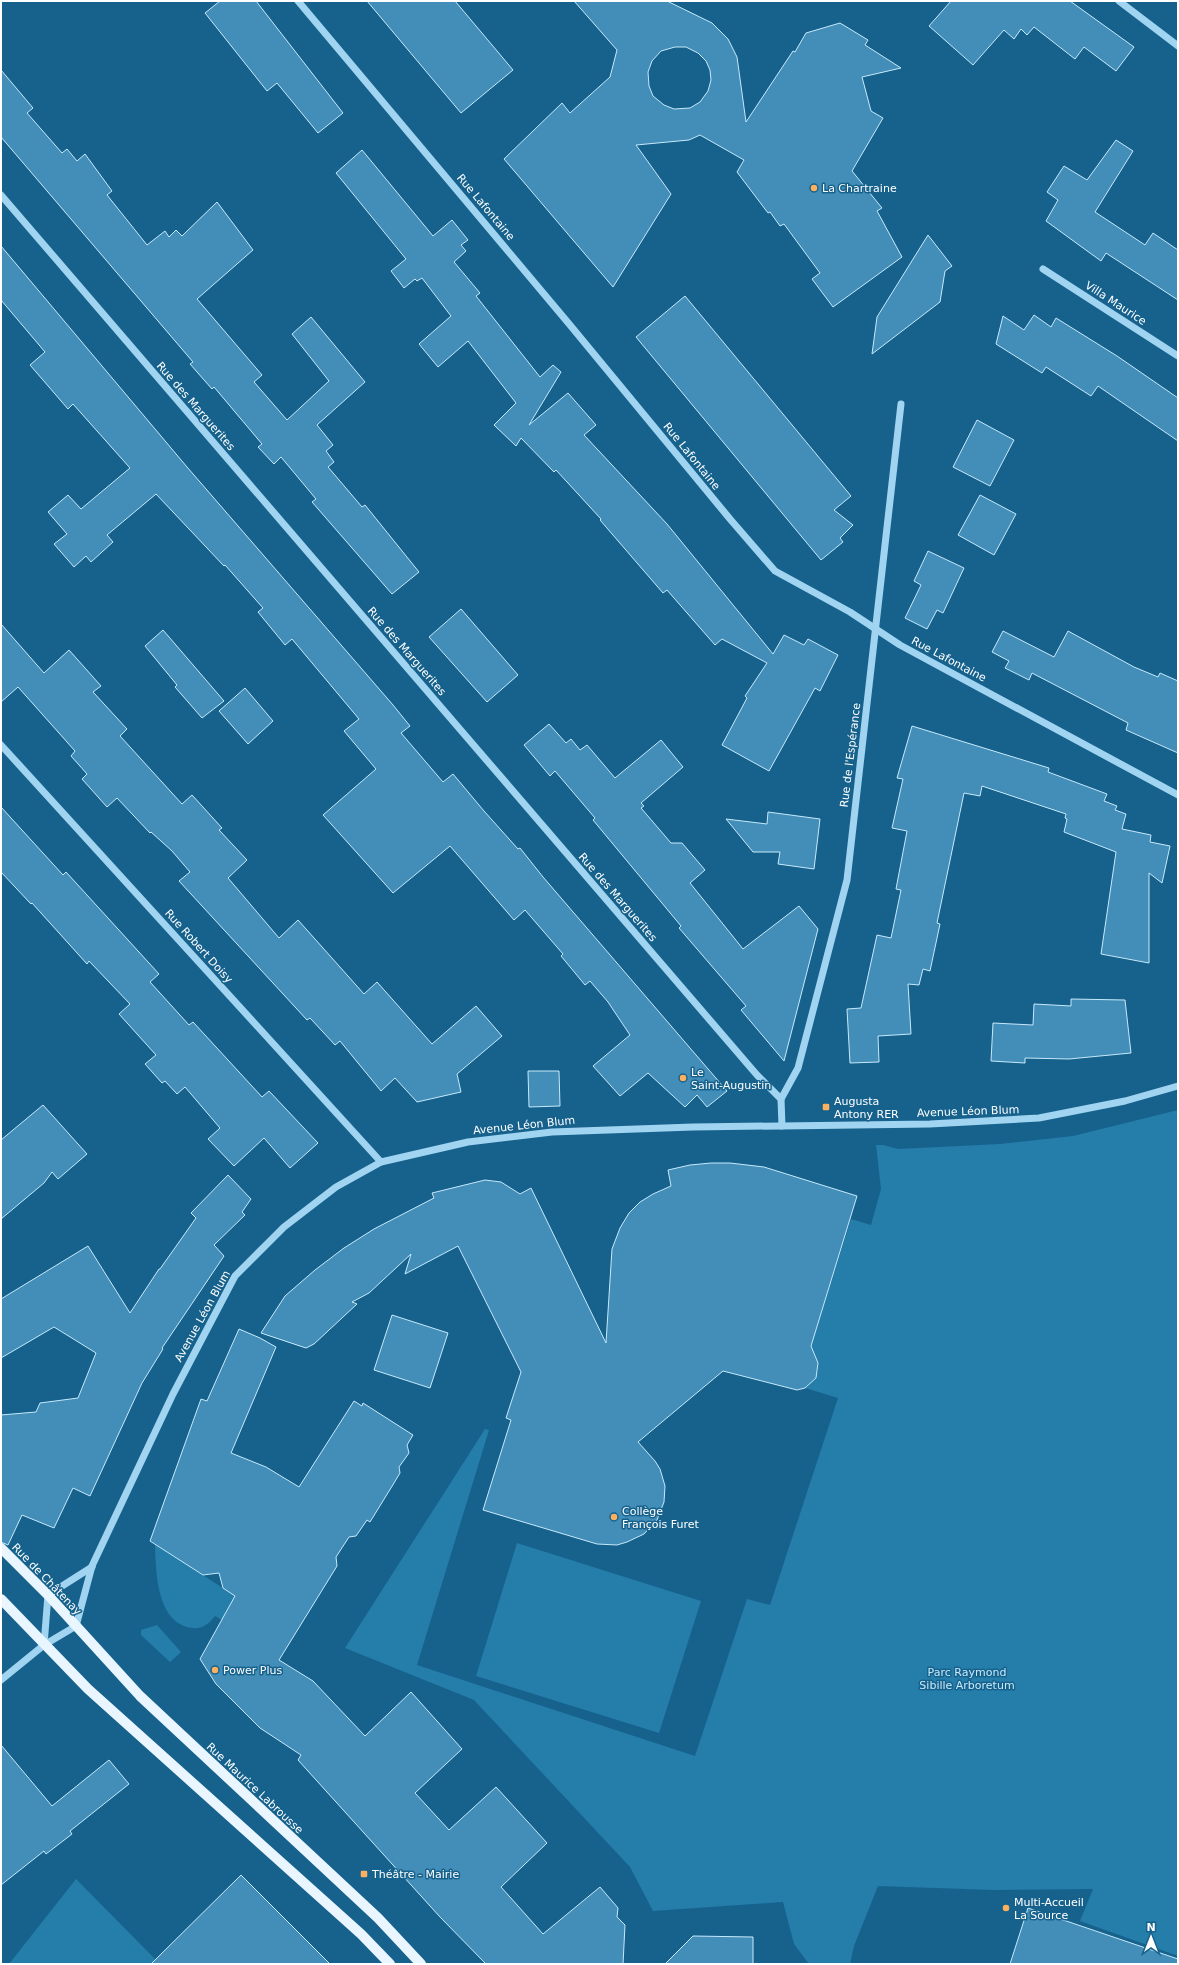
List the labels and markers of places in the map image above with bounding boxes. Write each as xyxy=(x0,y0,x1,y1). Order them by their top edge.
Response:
place label: La Chartraine xyxy=(822,182,897,195)
marker: La Chartraine xyxy=(809,183,819,193)
place label: Le Saint-Augustin xyxy=(691,1066,771,1092)
marker: Le Saint-Augustin xyxy=(678,1073,688,1083)
place label: Augusta Antony RER xyxy=(834,1095,899,1121)
marker: Augusta Antony RER xyxy=(821,1102,831,1112)
place label: Collège François Furet xyxy=(622,1505,700,1531)
marker: Collège François Furet xyxy=(609,1512,619,1522)
place label: Power Plus xyxy=(223,1664,282,1677)
marker: Power Plus xyxy=(210,1665,220,1675)
place label: Théâtre - Mairie xyxy=(371,1868,459,1881)
marker: Théâtre - Mairie xyxy=(359,1869,369,1879)
place label: Multi-Accueil La Source xyxy=(1014,1896,1084,1922)
marker: Multi-Accueil La Source xyxy=(1001,1903,1011,1913)

